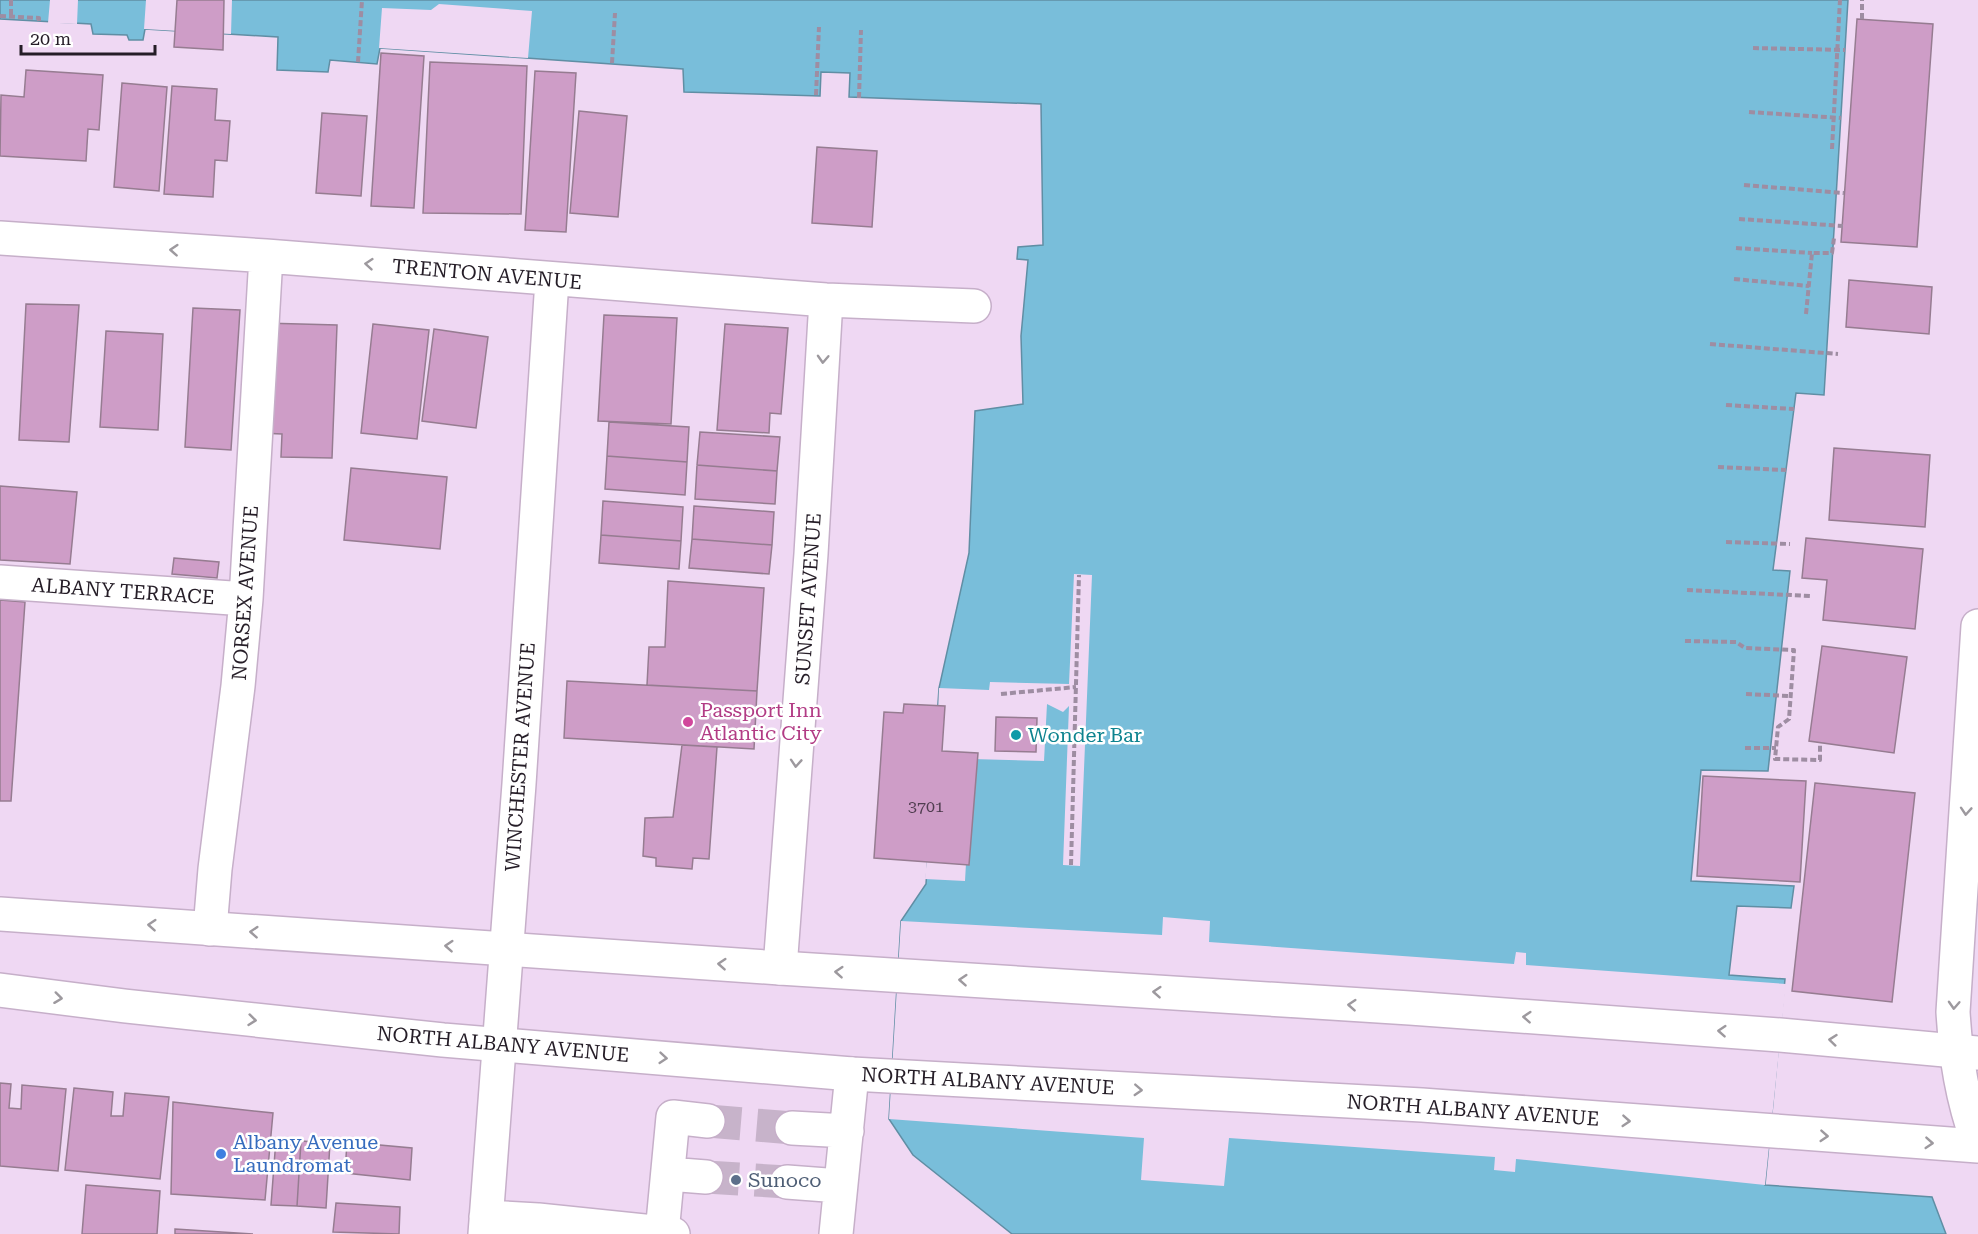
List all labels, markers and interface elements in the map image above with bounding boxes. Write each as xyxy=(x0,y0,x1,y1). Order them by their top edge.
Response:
scale bar xyxy=(21,18,154,56)
text: 20 m xyxy=(30,28,71,49)
one-way arrow xyxy=(170,244,179,257)
street label: TRENTON AVENUE xyxy=(391,254,583,294)
one-way arrow xyxy=(364,258,373,271)
one-way arrow xyxy=(816,354,829,363)
street label: NORSEX AVENUE xyxy=(227,505,263,681)
street label: SUNSET AVENUE xyxy=(790,512,826,686)
street label: ALBANY TERRACE xyxy=(31,573,215,609)
street label: WINCHESTER AVENUE xyxy=(500,642,540,872)
place label: Passport Inn Atlantic City xyxy=(700,698,822,745)
marker: Passport Inn Atlantic City xyxy=(681,715,695,729)
place label: Wonder Bar xyxy=(1028,723,1142,747)
marker: Wonder Bar xyxy=(1009,728,1023,742)
one-way arrow xyxy=(790,758,803,767)
house number: 3701 xyxy=(908,797,944,816)
one-way arrow xyxy=(1960,806,1973,815)
one-way arrow xyxy=(147,919,156,932)
one-way arrow xyxy=(250,926,259,939)
one-way arrow xyxy=(444,939,453,952)
one-way arrow xyxy=(717,958,726,971)
one-way arrow xyxy=(834,965,843,978)
one-way arrow xyxy=(958,973,967,986)
one-way arrow xyxy=(1153,986,1162,999)
one-way arrow xyxy=(53,991,63,1003)
one-way arrow xyxy=(1347,998,1356,1011)
one-way arrow xyxy=(1948,1001,1961,1010)
one-way arrow xyxy=(1523,1010,1532,1023)
one-way arrow xyxy=(247,1013,256,1026)
street label: NORTH ALBANY AVENUE xyxy=(376,1021,630,1067)
one-way arrow xyxy=(1717,1024,1726,1037)
one-way arrow xyxy=(1828,1034,1837,1047)
one-way arrow xyxy=(659,1051,668,1064)
street label: NORTH ALBANY AVENUE xyxy=(861,1062,1115,1100)
one-way arrow xyxy=(1134,1083,1143,1096)
street label: NORTH ALBANY AVENUE xyxy=(1346,1089,1600,1131)
one-way arrow xyxy=(1622,1114,1631,1127)
one-way arrow xyxy=(1820,1129,1829,1142)
place label: Albany Avenue Laundromat xyxy=(233,1130,378,1177)
one-way arrow xyxy=(1924,1136,1933,1149)
marker: Albany Avenue Laundromat xyxy=(214,1147,228,1161)
place label: Sunoco xyxy=(748,1168,822,1192)
marker: Sunoco xyxy=(729,1173,743,1187)

